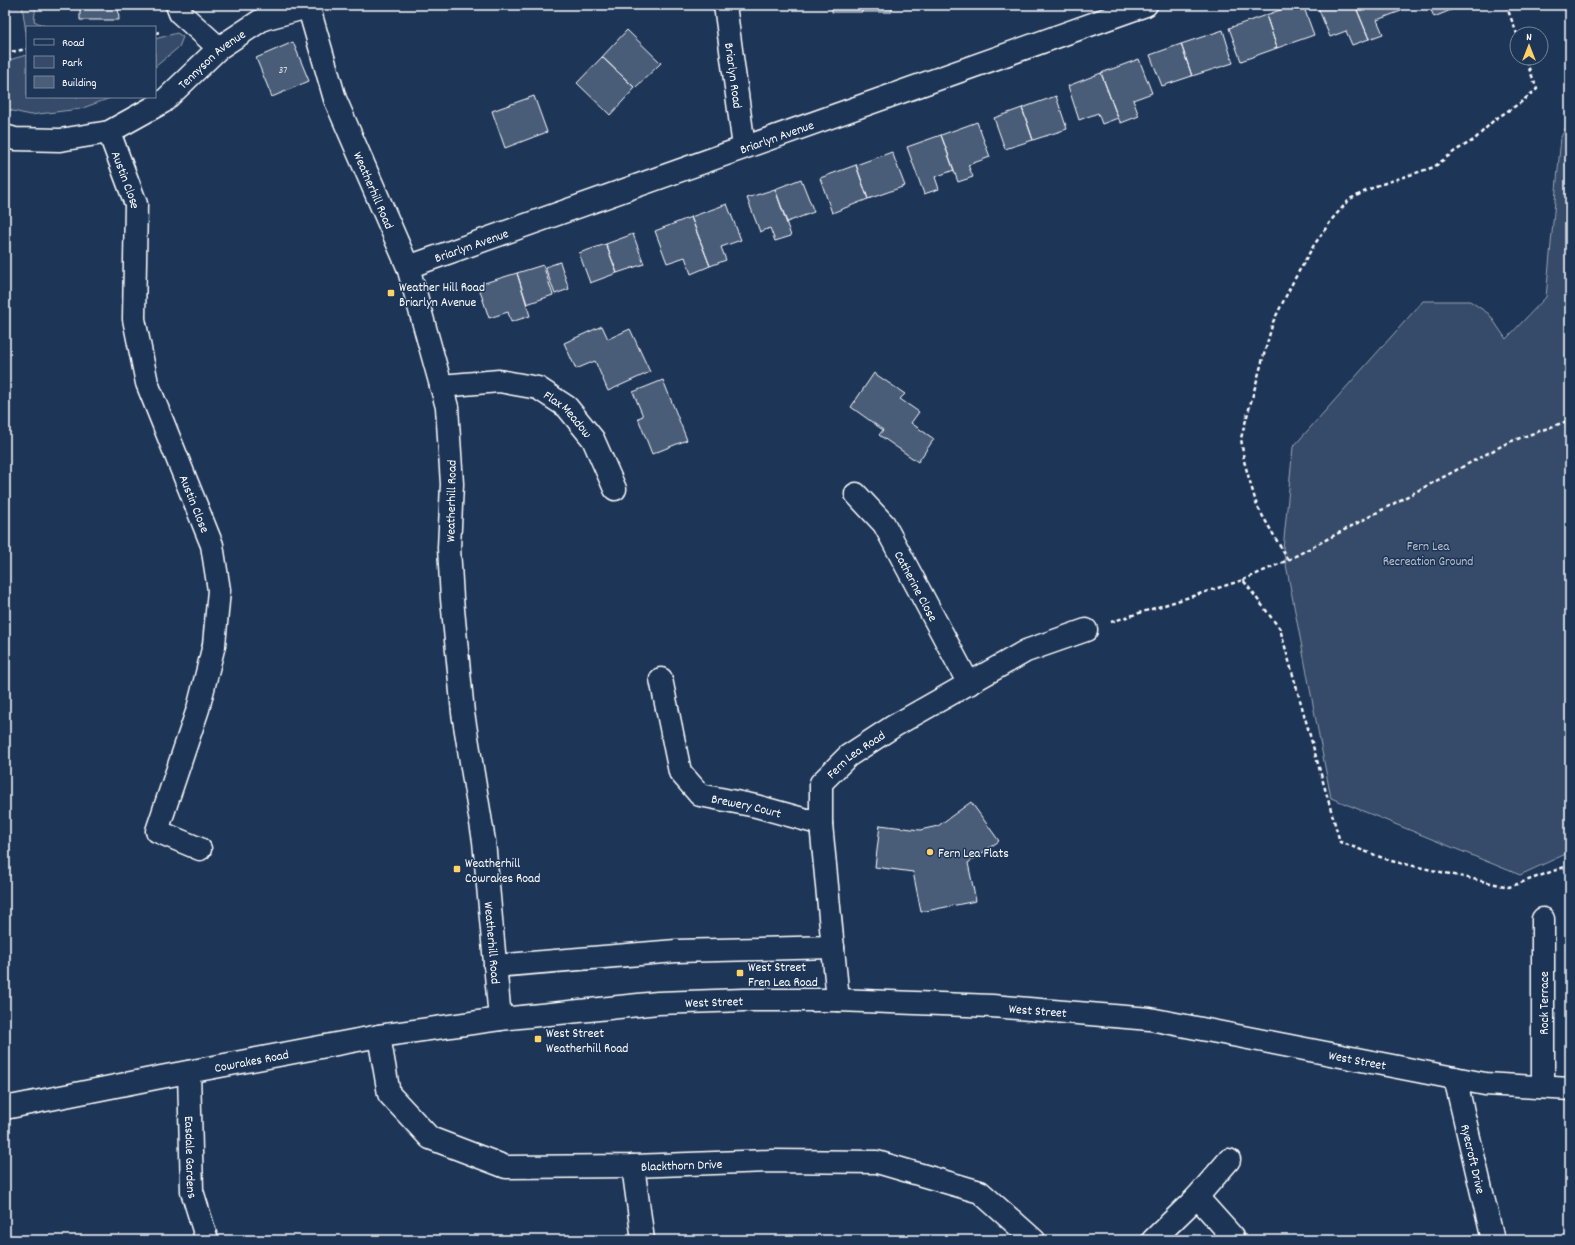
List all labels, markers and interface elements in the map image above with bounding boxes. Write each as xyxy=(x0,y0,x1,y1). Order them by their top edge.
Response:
legend xyxy=(26,26,156,98)
street label: Tennyson Avenue xyxy=(175,26,250,95)
north arrow xyxy=(1509,26,1549,66)
text: N xyxy=(1526,30,1532,46)
text: Road xyxy=(62,35,84,52)
street label: Briarlyn Road xyxy=(718,42,746,110)
text: Park xyxy=(62,55,83,72)
house number: 37 xyxy=(278,63,288,79)
text: Building xyxy=(62,75,97,92)
street label: Briarlyn Avenue xyxy=(738,117,817,160)
street label: Austin Close xyxy=(105,149,143,209)
street label: Weatherhill Road xyxy=(347,149,397,233)
street label: Briarlyn Avenue xyxy=(432,225,512,269)
place label: Weather Hill Road Briarlyn Avenue xyxy=(399,279,485,313)
marker: Weather Hill Road Briarlyn Avenue xyxy=(386,288,396,298)
street label: Flax Meadow xyxy=(539,387,596,443)
street label: Weatherhill Road xyxy=(442,460,463,542)
street label: Austin Close xyxy=(173,473,213,536)
park label: Fern Lea Recreation Ground xyxy=(1383,538,1473,572)
street label: Catherine Close xyxy=(888,548,941,626)
street label: Fern Lea Road xyxy=(823,727,890,784)
street label: Brewery Court xyxy=(709,790,783,825)
place label: Fern Lea Flats xyxy=(938,845,1009,864)
marker: Fern Lea Flats xyxy=(925,847,935,857)
place label: Weatherhill Cowrakes Road xyxy=(465,855,540,889)
marker: Weatherhill Cowrakes Road xyxy=(452,864,462,874)
street label: Weatherhill Road xyxy=(477,901,504,985)
place label: West Street Fren Lea Road xyxy=(748,959,818,993)
marker: West Street Fren Lea Road xyxy=(735,968,745,978)
street label: Rock Terrace xyxy=(1536,971,1555,1035)
street label: West Street xyxy=(685,993,744,1014)
street label: West Street xyxy=(1008,1000,1068,1024)
place label: West Street Weatherhill Road xyxy=(546,1025,628,1059)
marker: West Street Weatherhill Road xyxy=(533,1034,543,1044)
street label: Cowrakes Road xyxy=(213,1046,291,1079)
street label: West Street xyxy=(1327,1047,1388,1077)
street label: Easdale Gardens xyxy=(178,1116,201,1201)
street label: Ryecroft Drive xyxy=(1454,1123,1489,1196)
street label: Blackthorn Drive xyxy=(641,1156,723,1178)

